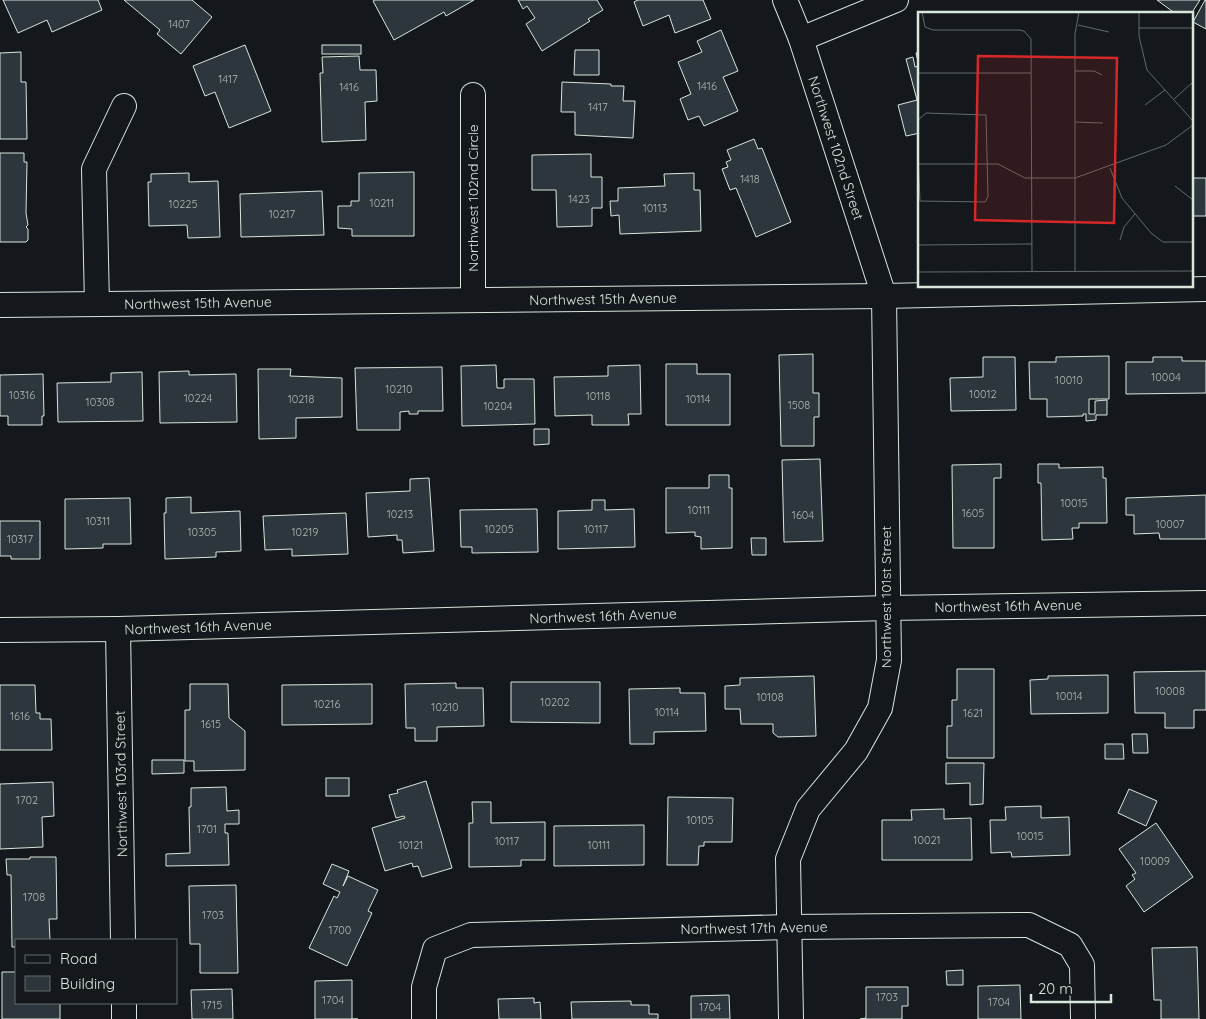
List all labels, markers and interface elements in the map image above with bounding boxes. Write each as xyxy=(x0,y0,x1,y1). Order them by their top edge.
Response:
inset map xyxy=(918,12,1194,288)
house number: 1407 xyxy=(168,17,190,31)
house number: 1417 xyxy=(218,72,238,86)
street label: Northwest 102nd Street xyxy=(804,74,868,222)
house number: 1416 xyxy=(697,79,717,93)
house number: 1416 xyxy=(339,80,359,94)
house number: 1417 xyxy=(588,100,608,114)
street label: Northwest 102nd Circle xyxy=(464,124,482,272)
house number: 1418 xyxy=(740,172,760,186)
house number: 1423 xyxy=(568,192,590,206)
house number: 10211 xyxy=(370,196,394,210)
house number: 10225 xyxy=(169,197,197,211)
house number: 10113 xyxy=(643,201,667,215)
house number: 10217 xyxy=(269,207,296,221)
street label: Northwest 15th Avenue xyxy=(529,289,677,309)
street label: Northwest 15th Avenue xyxy=(124,293,272,313)
house number: 10004 xyxy=(1151,370,1181,384)
house number: 10010 xyxy=(1055,373,1083,387)
house number: 10210 xyxy=(385,382,413,396)
house number: 10012 xyxy=(969,387,997,401)
house number: 10316 xyxy=(9,388,35,402)
house number: 10118 xyxy=(586,389,610,403)
house number: 10224 xyxy=(184,391,212,405)
house number: 10218 xyxy=(288,392,314,406)
house number: 10114 xyxy=(686,392,710,406)
house number: 10308 xyxy=(86,395,114,409)
house number: 1508 xyxy=(788,398,810,412)
house number: 10204 xyxy=(483,399,513,413)
house number: 10015 xyxy=(1060,496,1088,510)
house number: 10111 xyxy=(688,503,710,517)
house number: 1605 xyxy=(962,506,984,520)
house number: 10213 xyxy=(387,507,414,521)
house number: 1604 xyxy=(792,508,814,522)
house number: 10311 xyxy=(86,514,110,528)
house number: 10007 xyxy=(1156,517,1185,531)
house number: 10205 xyxy=(484,522,514,536)
house number: 10117 xyxy=(584,522,609,536)
house number: 10305 xyxy=(188,525,216,539)
house number: 10219 xyxy=(292,525,318,539)
street label: Northwest 101st Street xyxy=(877,526,895,668)
house number: 10317 xyxy=(7,532,33,546)
street label: Northwest 16th Avenue xyxy=(934,596,1082,616)
street label: Northwest 16th Avenue xyxy=(529,604,677,628)
street label: Northwest 16th Avenue xyxy=(124,615,272,639)
house number: 10008 xyxy=(1155,684,1185,698)
house number: 10014 xyxy=(1056,689,1083,703)
house number: 10108 xyxy=(756,690,784,704)
house number: 10202 xyxy=(540,695,570,709)
house number: 10216 xyxy=(314,697,340,711)
house number: 10210 xyxy=(431,700,459,714)
house number: 10114 xyxy=(655,705,679,719)
house number: 1621 xyxy=(963,706,983,720)
house number: 1616 xyxy=(10,709,30,723)
street label: Northwest 103rd Street xyxy=(111,710,131,858)
house number: 1615 xyxy=(201,717,221,731)
house number: 1702 xyxy=(16,793,38,807)
house number: 10105 xyxy=(686,813,714,827)
house number: 1701 xyxy=(197,822,217,836)
house number: 10015 xyxy=(1016,829,1044,843)
house number: 10021 xyxy=(913,833,941,847)
house number: 10117 xyxy=(495,834,520,848)
house number: 10121 xyxy=(399,838,423,852)
house number: 10111 xyxy=(588,838,610,852)
house number: 10009 xyxy=(1140,854,1170,868)
house number: 1708 xyxy=(23,890,45,904)
house number: 1703 xyxy=(202,908,224,922)
street label: Northwest 17th Avenue xyxy=(680,918,828,938)
house number: 1700 xyxy=(329,923,351,937)
legend xyxy=(15,939,178,1004)
text: Road xyxy=(60,949,97,968)
scale bar xyxy=(1031,972,1111,1004)
text: Building xyxy=(60,974,115,993)
text: 20 m xyxy=(1038,979,1073,998)
house number: 1703 xyxy=(876,990,898,1004)
house number: 1704 xyxy=(322,993,344,1007)
house number: 1704 xyxy=(988,995,1010,1009)
house number: 1715 xyxy=(202,998,222,1012)
house number: 1704 xyxy=(699,1000,721,1014)

